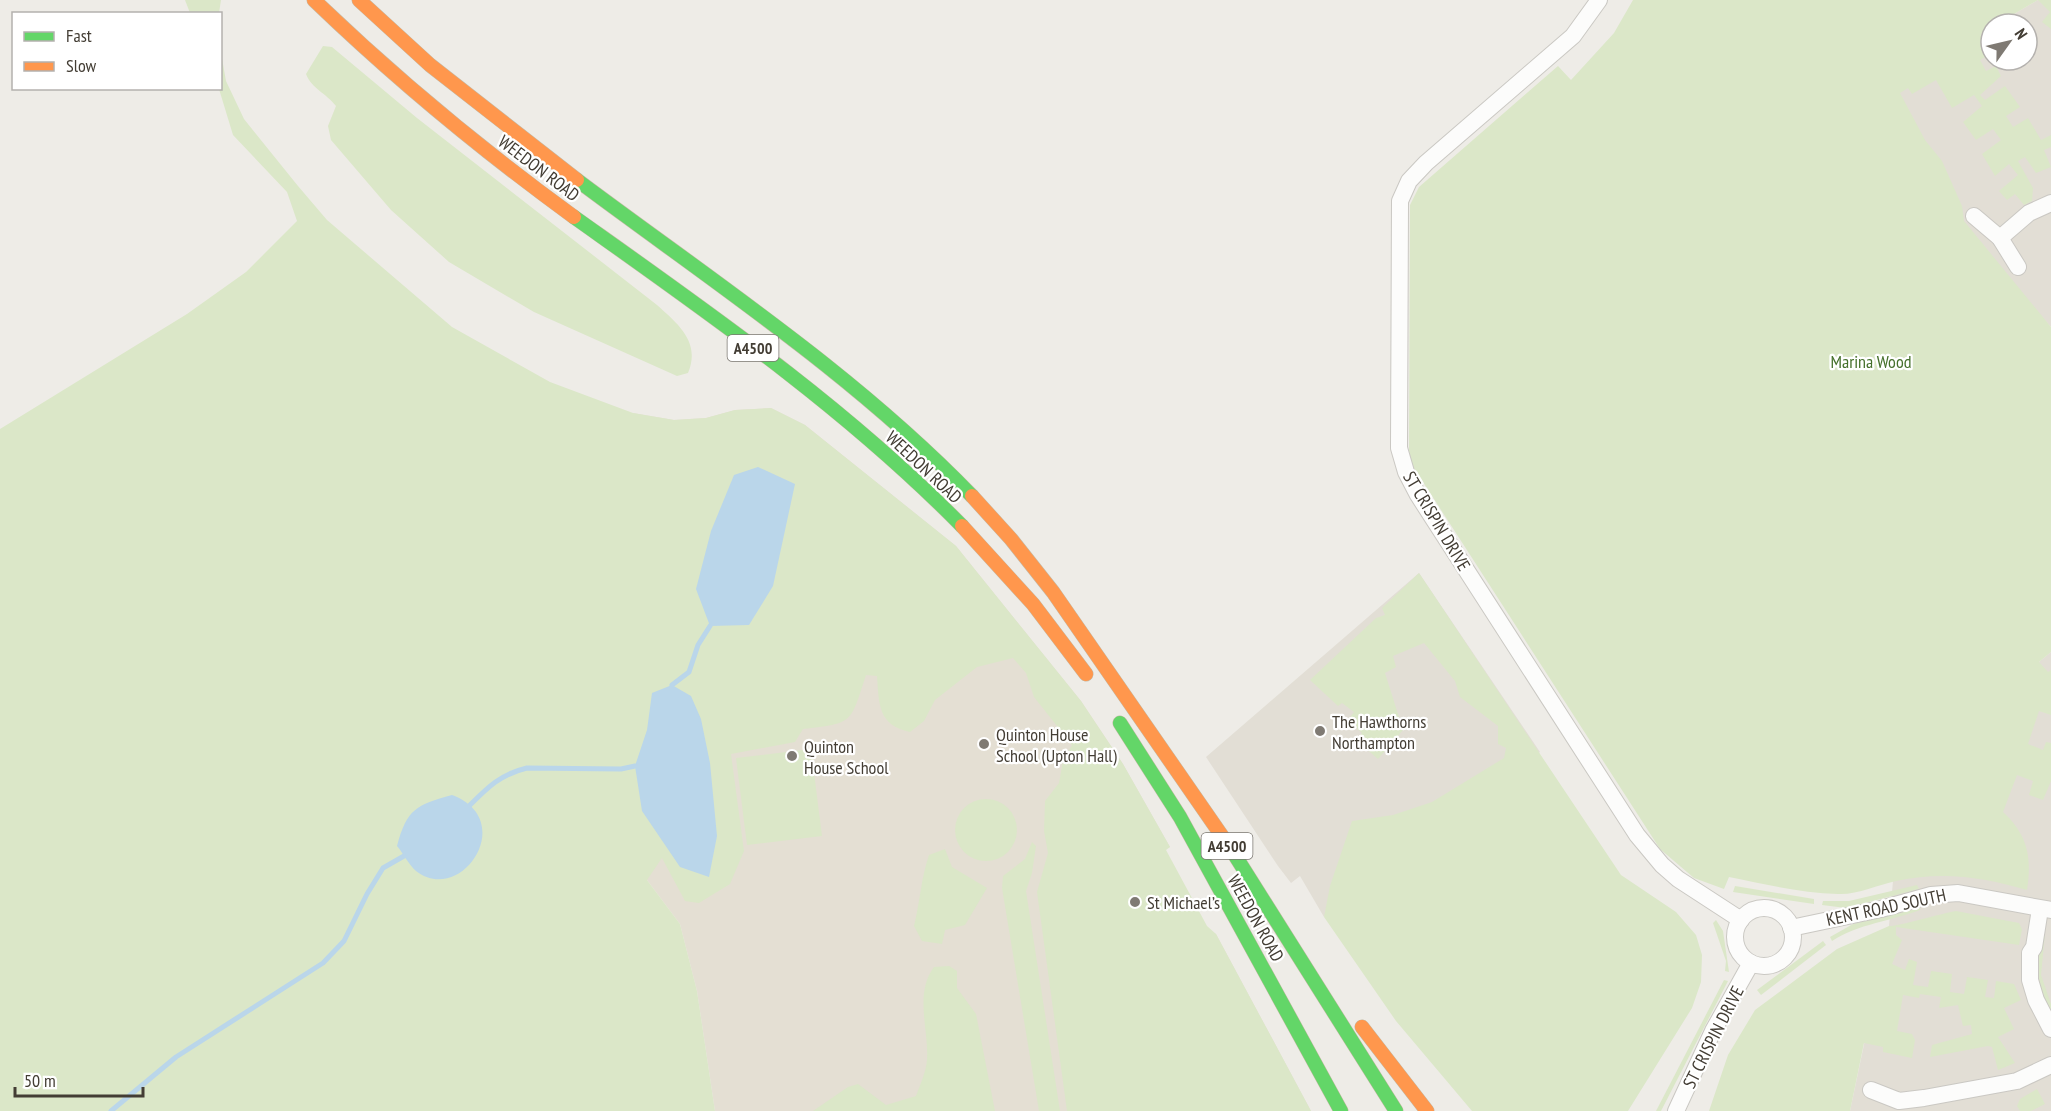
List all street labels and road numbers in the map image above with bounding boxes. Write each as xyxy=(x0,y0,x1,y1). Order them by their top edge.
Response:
street label: WEEDON ROAD xyxy=(494,130,584,206)
road number: A4500 xyxy=(728,335,778,361)
street label: WEEDON ROAD xyxy=(881,426,967,508)
street label: ST CRISPIN DRIVE xyxy=(1398,467,1476,575)
road number: A4500 xyxy=(1202,833,1252,859)
street label: WEEDON ROAD xyxy=(1223,870,1289,966)
street label: KENT ROAD SOUTH xyxy=(1824,883,1948,931)
street label: ST CRISPIN DRIVE xyxy=(1677,982,1749,1092)

